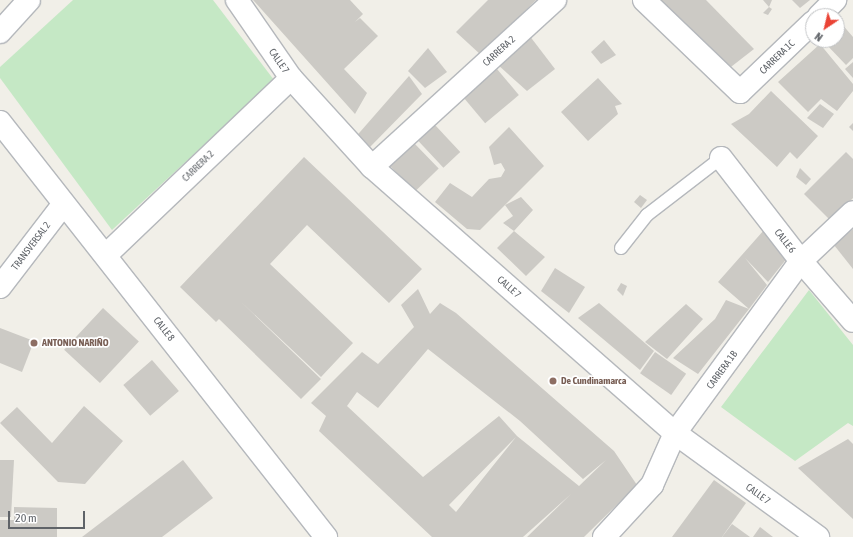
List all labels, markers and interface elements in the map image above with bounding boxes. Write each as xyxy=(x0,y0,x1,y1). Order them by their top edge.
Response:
north arrow xyxy=(805,8,845,48)
text: N xyxy=(813,30,825,44)
street label: CARRERA 2 xyxy=(480,33,518,69)
street label: CARRERA 1C xyxy=(757,37,797,77)
street label: CALLE 7 xyxy=(266,46,292,76)
street label: CARRERA 2 xyxy=(180,148,216,184)
street label: TRANSVERSAL 2 xyxy=(9,219,53,273)
street label: CALLE 6 xyxy=(772,226,798,256)
street label: CALLE 7 xyxy=(495,273,523,301)
street label: CALLE 8 xyxy=(151,314,177,344)
place label: ANTONIO NARIÑO xyxy=(42,337,109,349)
marker: ANTONIO NARIÑO xyxy=(29,338,39,348)
street label: CARRERA 1B xyxy=(704,349,740,391)
place label: De Cundinamarca xyxy=(561,375,626,387)
marker: De Cundinamarca xyxy=(548,376,558,386)
street label: CALLE 7 xyxy=(743,481,773,507)
scale bar xyxy=(10,503,87,529)
text: 20 m xyxy=(15,511,37,525)

